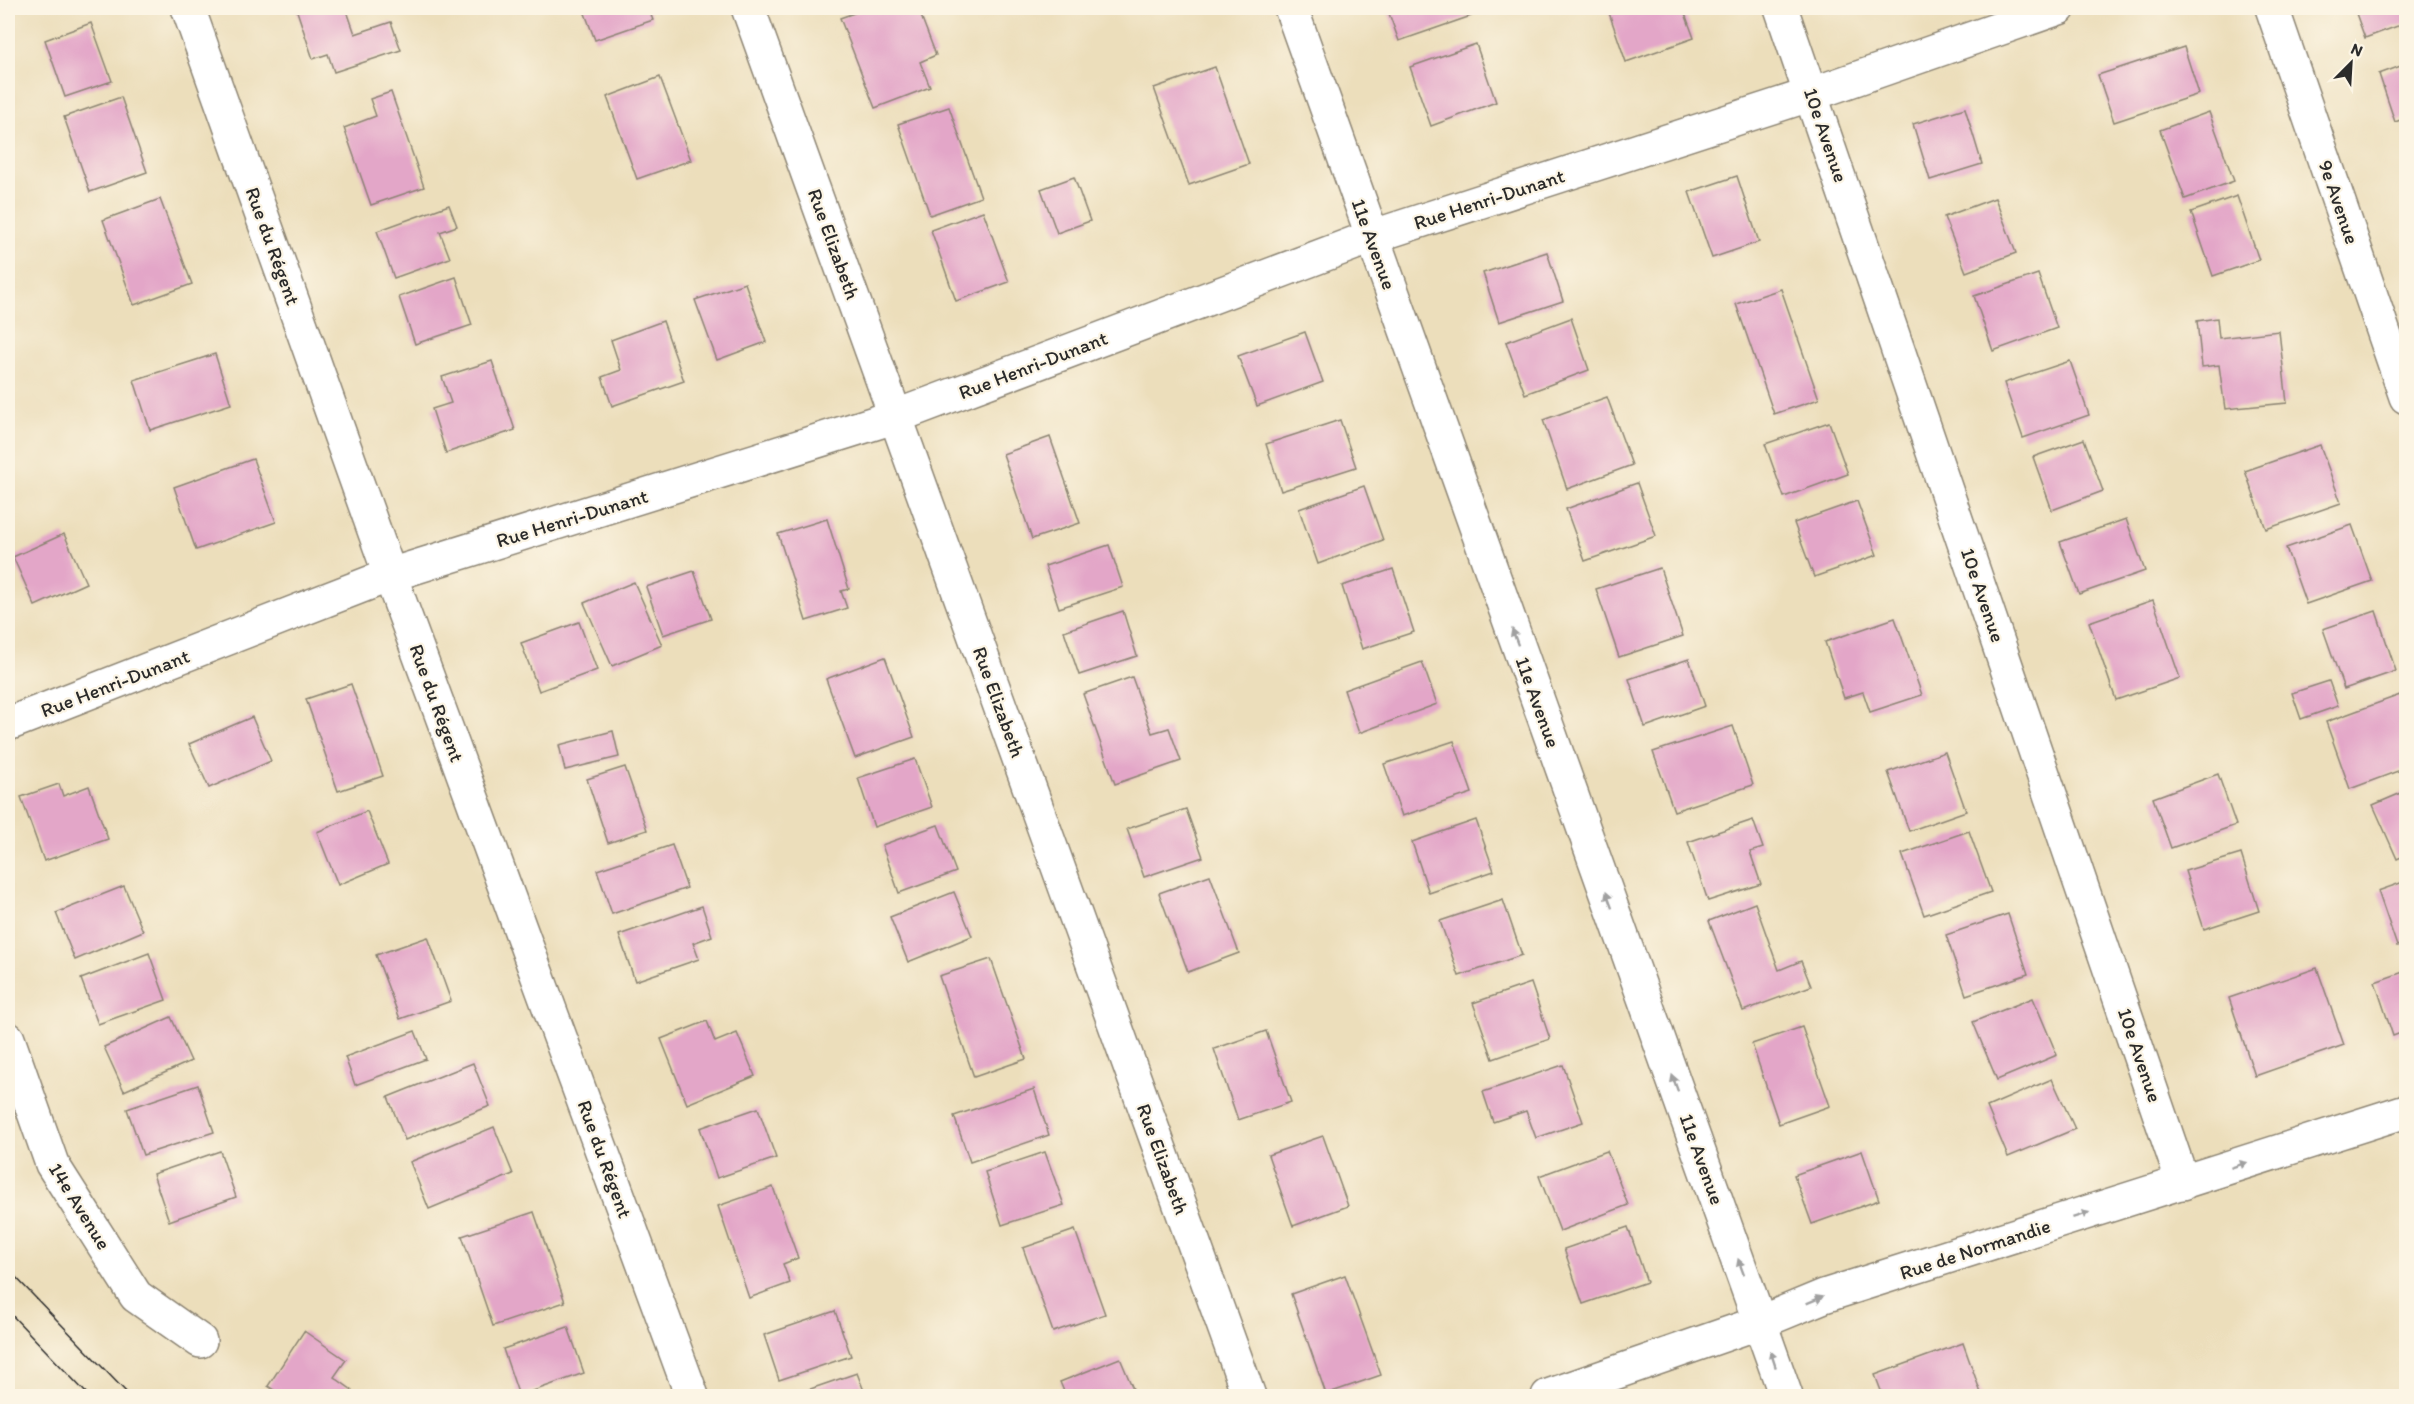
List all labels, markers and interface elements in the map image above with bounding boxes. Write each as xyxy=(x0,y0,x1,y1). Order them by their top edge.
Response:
north arrow xyxy=(2321,33,2381,93)
text: N xyxy=(2348,39,2366,61)
street label: 10e Avenue xyxy=(1799,85,1853,185)
street label: 9e Avenue xyxy=(2313,157,2365,247)
street label: Rue Henri-Dunant xyxy=(1411,163,1568,235)
street label: Rue du Régent xyxy=(241,184,305,308)
street label: Rue Elizabeth xyxy=(803,185,865,303)
street label: 11e Avenue xyxy=(1346,195,1402,293)
street label: Rue Henri-Dunant xyxy=(955,325,1111,404)
street label: Rue Henri-Dunant xyxy=(493,483,651,552)
street label: 10e Avenue xyxy=(1956,545,2010,645)
one-way arrow xyxy=(1509,628,1519,646)
street label: Rue du Régent xyxy=(405,641,469,765)
street label: Rue Henri-Dunant xyxy=(37,643,193,722)
street label: Rue Elizabeth xyxy=(968,643,1030,761)
street label: 11e Avenue xyxy=(1510,653,1566,751)
one-way arrow xyxy=(1604,890,1614,908)
street label: 10e Avenue xyxy=(2113,1005,2167,1105)
one-way arrow xyxy=(1670,1074,1679,1092)
street label: Rue du Régent xyxy=(573,1097,637,1221)
street label: Rue Elizabeth xyxy=(1132,1100,1194,1218)
street label: 11e Avenue xyxy=(1674,1110,1730,1208)
street label: 14e Avenue xyxy=(44,1158,116,1254)
one-way arrow xyxy=(2230,1160,2248,1169)
one-way arrow xyxy=(2072,1210,2090,1219)
street label: Rue de Normandie xyxy=(1897,1213,2053,1285)
one-way arrow xyxy=(1735,1257,1745,1275)
one-way arrow xyxy=(1806,1295,1824,1304)
one-way arrow xyxy=(1768,1350,1777,1368)

